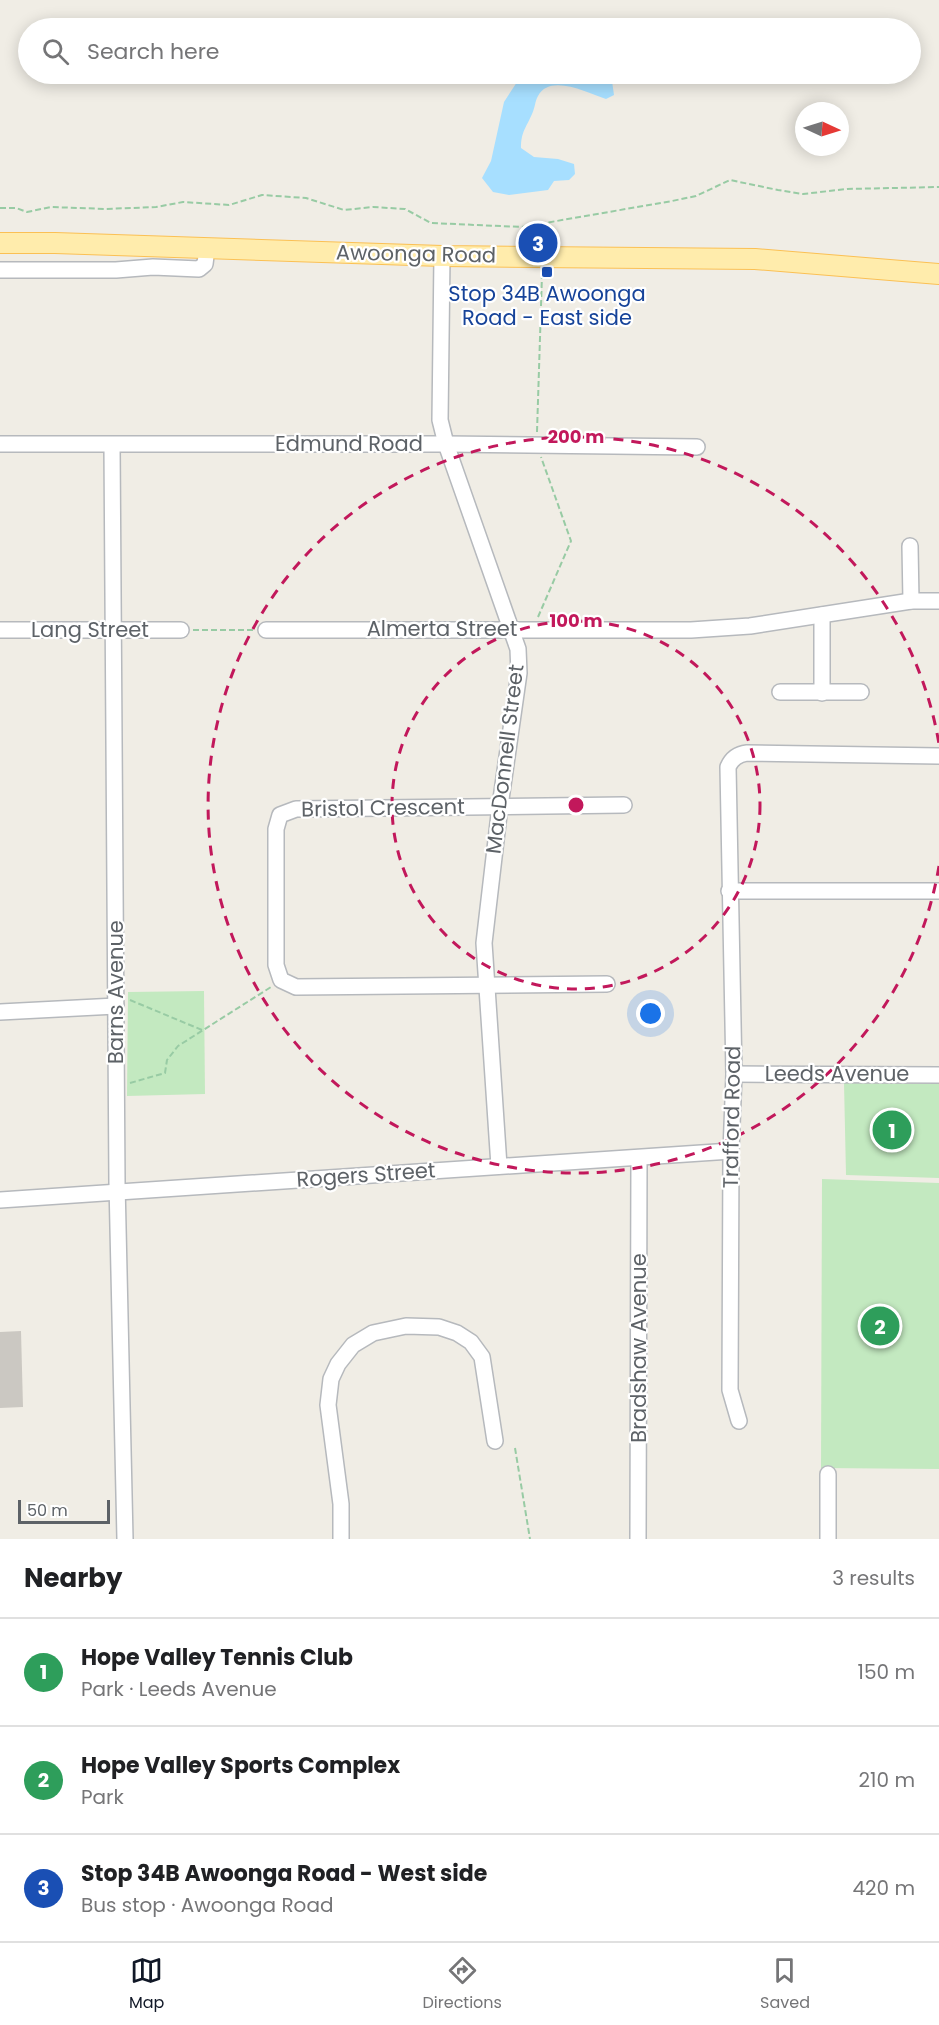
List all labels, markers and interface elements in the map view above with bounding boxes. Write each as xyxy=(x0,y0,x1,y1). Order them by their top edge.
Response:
search box xyxy=(18,18,921,84)
icon: search xyxy=(39,35,72,68)
text: Search here xyxy=(87,36,220,67)
north arrow xyxy=(795,102,849,156)
pin: 3 xyxy=(518,220,558,266)
street label: Awoonga Road xyxy=(336,238,496,269)
marker: Stop 34B Awoonga Road - East side xyxy=(540,265,554,279)
place label: Stop 34B Awoonga Road - East side xyxy=(448,279,646,332)
text: 200 m xyxy=(548,424,604,449)
street label: Edmund Road xyxy=(275,429,423,458)
text: 100 m xyxy=(549,608,603,633)
street label: Almerta Street xyxy=(367,614,517,643)
street label: Lang Street xyxy=(31,615,149,644)
street label: MacDonnell Street xyxy=(478,663,531,855)
street label: Bristol Crescent xyxy=(301,792,465,823)
centre of rings xyxy=(566,795,586,815)
street label: Barns Avenue xyxy=(101,920,130,1064)
your location xyxy=(636,999,665,1028)
street label: Trafford Road xyxy=(716,1045,747,1189)
street label: Leeds Avenue xyxy=(765,1059,909,1088)
pin: 1 xyxy=(872,1108,912,1152)
street label: Rogers Street xyxy=(295,1155,436,1194)
street label: Bradshaw Avenue xyxy=(624,1253,653,1443)
pin: 2 xyxy=(860,1304,900,1348)
scale bar xyxy=(18,1497,110,1524)
text: 50 m xyxy=(27,1499,68,1522)
text: Nearby xyxy=(24,1560,122,1596)
text: 3 results xyxy=(832,1564,915,1592)
text: Hope Valley Tennis Club xyxy=(81,1642,353,1673)
text: 1 xyxy=(40,1658,47,1686)
text: 150 m xyxy=(858,1658,915,1686)
text: Park · Leeds Avenue xyxy=(81,1675,277,1703)
text: Hope Valley Sports Complex xyxy=(81,1750,400,1781)
text: 2 xyxy=(38,1766,49,1794)
text: 210 m xyxy=(859,1766,915,1794)
text: Park xyxy=(81,1783,124,1811)
text: Stop 34B Awoonga Road - West side xyxy=(81,1858,487,1889)
text: 3 xyxy=(37,1874,50,1902)
text: 420 m xyxy=(852,1874,915,1902)
text: Bus stop · Awoonga Road xyxy=(81,1891,333,1919)
tab: Map xyxy=(129,1954,164,2015)
tab: Directions xyxy=(423,1954,502,2015)
tab: Saved xyxy=(760,1954,810,2015)

